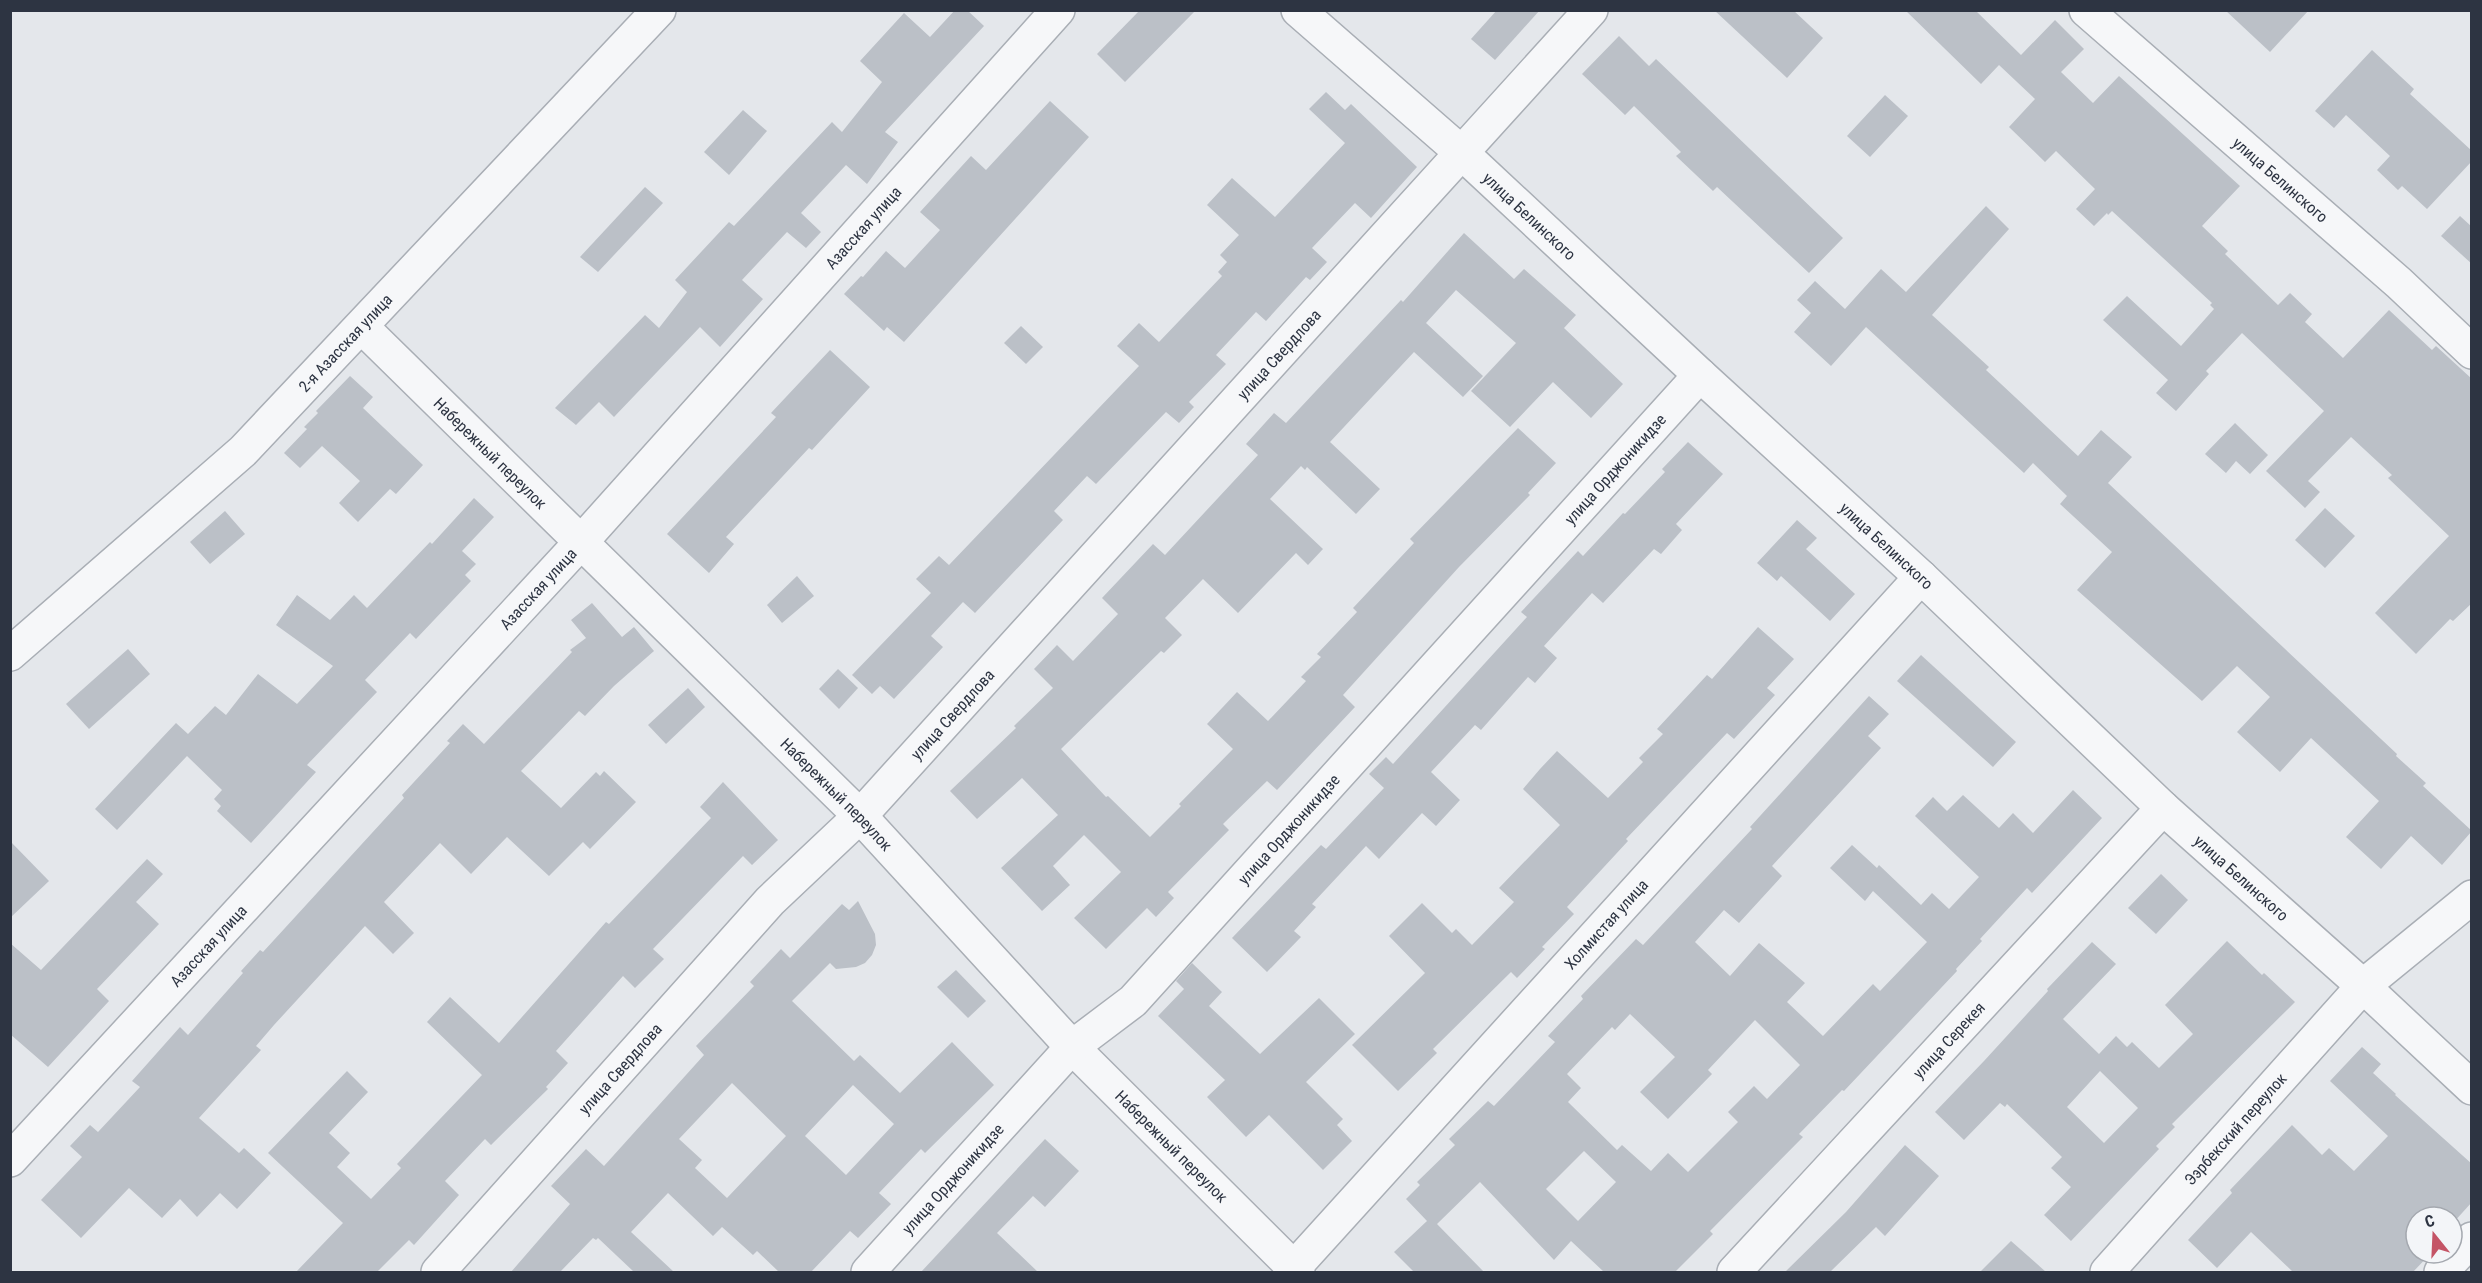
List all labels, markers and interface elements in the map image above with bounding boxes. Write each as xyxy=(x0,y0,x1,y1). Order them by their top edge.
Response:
street label: улица Белинского xyxy=(2229,133,2332,226)
street label: улица Белинского xyxy=(1479,168,1580,264)
street label: Азасская улица xyxy=(821,182,905,273)
street label: 2-я Азасская улица xyxy=(295,290,396,396)
street label: улица Свердлова xyxy=(1233,305,1325,403)
street label: Набережный переулок xyxy=(430,393,551,513)
street label: улица Орджоникидзе xyxy=(1560,410,1670,528)
street label: улица Белинского xyxy=(1836,498,1937,593)
street label: Азасская улица xyxy=(496,544,580,633)
street label: улица Свердлова xyxy=(906,665,998,763)
street label: Набережный переулок xyxy=(777,734,897,855)
street label: улица Орджоникидзе xyxy=(1234,770,1343,888)
street label: улица Белинского xyxy=(2190,831,2293,925)
street label: Холмистая улица xyxy=(1560,875,1652,973)
street label: Азасская улица xyxy=(166,901,251,990)
street label: улица Серекея xyxy=(1909,998,1988,1082)
street label: улица Свердлова xyxy=(575,1019,666,1118)
street label: Ээрбекский переулок xyxy=(2180,1069,2290,1189)
street label: Набережный переулок xyxy=(1111,1086,1232,1206)
street label: улица Орджоникидзе xyxy=(898,1120,1007,1238)
north arrow xyxy=(2404,1205,2464,1265)
text: С xyxy=(2422,1211,2437,1232)

